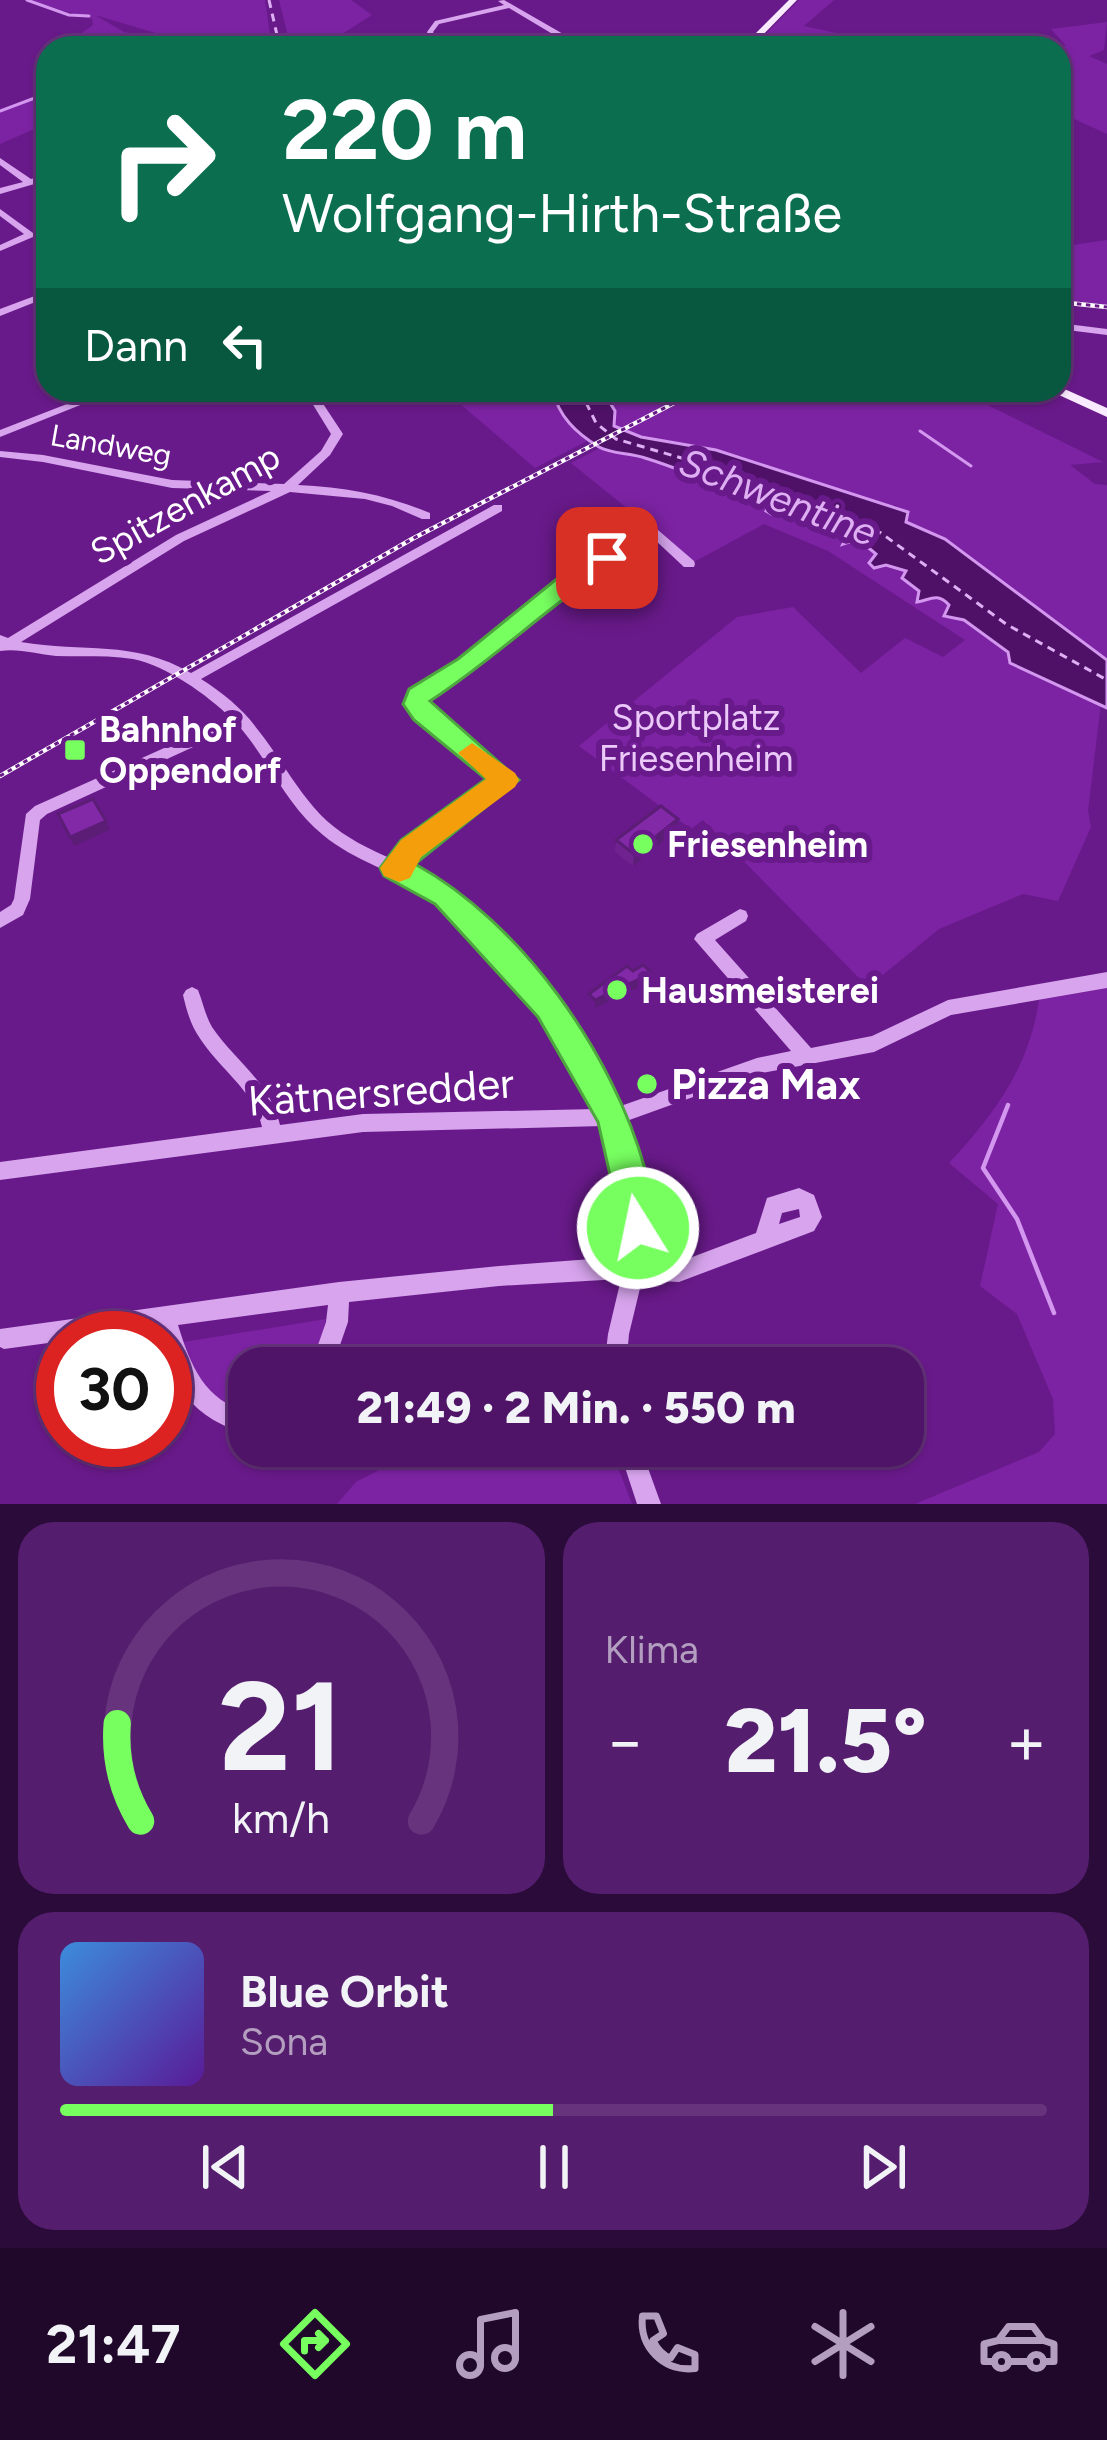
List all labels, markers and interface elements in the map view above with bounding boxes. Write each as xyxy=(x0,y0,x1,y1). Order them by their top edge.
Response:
text: 220 m xyxy=(282,79,527,180)
icon: right xyxy=(84,84,240,240)
text: Wolfgang-Hirth-Straße xyxy=(282,181,842,246)
icon: left xyxy=(212,312,278,378)
text: Dann xyxy=(84,318,188,372)
street label: Landweg xyxy=(48,416,174,474)
street label: Spitzenkamp xyxy=(83,434,287,574)
water label: Schwentine xyxy=(673,438,883,556)
pin xyxy=(556,507,658,609)
icon: arrive xyxy=(574,525,640,591)
park label: Sportplatz Friesenheim xyxy=(599,696,793,780)
place label: Bahnhof Oppendorf xyxy=(99,708,282,792)
marker: Bahnhof Oppendorf xyxy=(62,737,88,763)
place label: Friesenheim xyxy=(667,823,868,866)
marker: Friesenheim xyxy=(630,831,656,857)
place label: Hausmeisterei xyxy=(641,969,879,1012)
marker: Hausmeisterei xyxy=(604,977,630,1003)
street label: Kätnersredder xyxy=(246,1057,516,1127)
place label: Pizza Max xyxy=(671,1059,861,1110)
marker: Pizza Max xyxy=(634,1071,660,1097)
position arrow xyxy=(575,1165,701,1291)
speed limit sign: 30 xyxy=(36,1311,192,1467)
text: 21:49 · 2 Min. · 550 m xyxy=(356,1380,796,1434)
text: Klima xyxy=(605,1626,699,1673)
text: 21 xyxy=(219,1651,344,1801)
text: 21.5° xyxy=(725,1686,927,1795)
text: − xyxy=(605,1701,646,1781)
text: + xyxy=(1006,1701,1047,1781)
text: km/h xyxy=(232,1792,330,1844)
text: Blue Orbit xyxy=(240,1964,449,2018)
text: Sona xyxy=(240,2018,328,2065)
icon: previous xyxy=(192,2134,258,2200)
icon: pause xyxy=(521,2134,587,2200)
icon: next xyxy=(850,2134,916,2200)
icon: directions xyxy=(273,2302,357,2386)
icon: music xyxy=(449,2302,533,2386)
icon: phone xyxy=(625,2302,709,2386)
icon: climate xyxy=(801,2302,885,2386)
icon: car xyxy=(977,2302,1061,2386)
text: 21:47 xyxy=(46,2312,181,2377)

